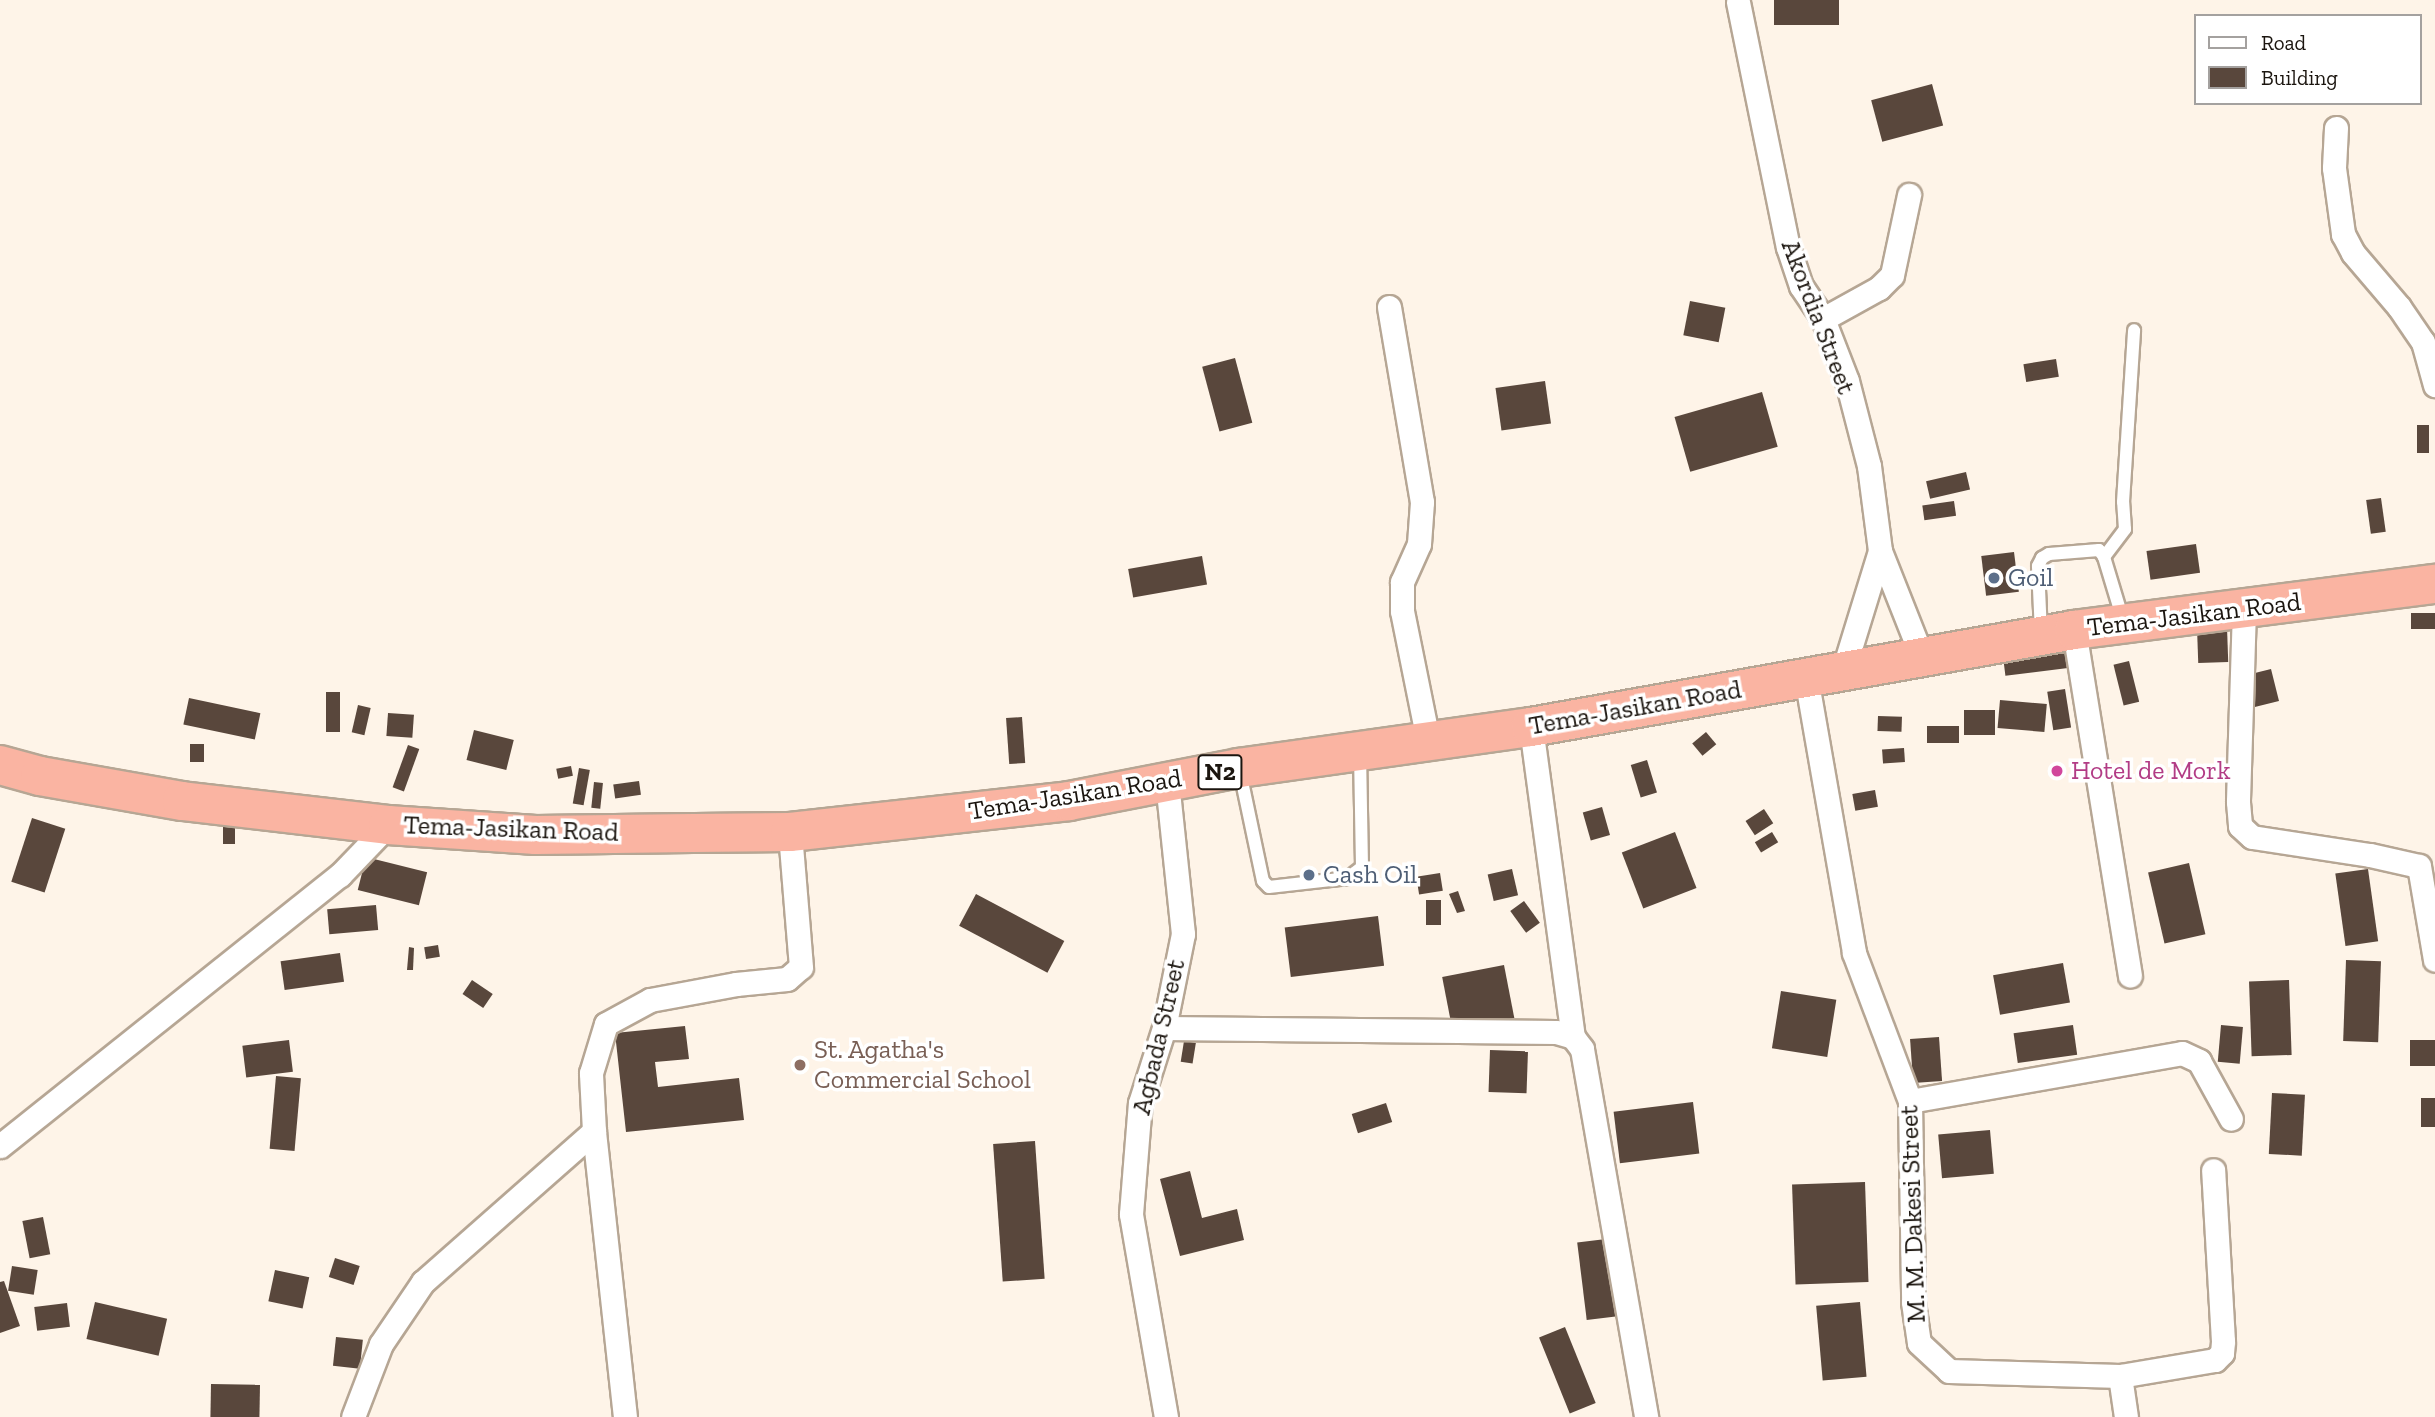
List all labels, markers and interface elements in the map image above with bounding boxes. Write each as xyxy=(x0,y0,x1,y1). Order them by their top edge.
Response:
legend xyxy=(2194,14,2421,105)
text: Road xyxy=(2261,30,2306,55)
text: Building xyxy=(2261,65,2338,90)
street label: Akordia Street xyxy=(1774,235,1862,399)
place label: Goil xyxy=(2008,562,2053,594)
marker: Goil xyxy=(1986,570,2002,586)
street label: Tema-Jasikan Road xyxy=(2085,586,2303,644)
street label: Tema-Jasikan Road xyxy=(1526,674,1744,742)
road number: N2 xyxy=(1197,752,1243,792)
place label: Hotel de Mork xyxy=(2071,755,2230,787)
street label: Tema-Jasikan Road xyxy=(966,763,1184,827)
marker: Hotel de Mork xyxy=(2049,763,2065,779)
street label: Tema-Jasikan Road xyxy=(403,810,619,848)
place label: Cash Oil xyxy=(1323,859,1417,891)
marker: Cash Oil xyxy=(1301,867,1317,883)
street label: Agbada Street xyxy=(1126,956,1192,1118)
place label: St. Agatha's Commercial School xyxy=(814,1034,1031,1096)
marker: St. Agatha's Commercial School xyxy=(792,1057,808,1073)
street label: M. M. Dakesi Street xyxy=(1894,1105,1932,1323)

